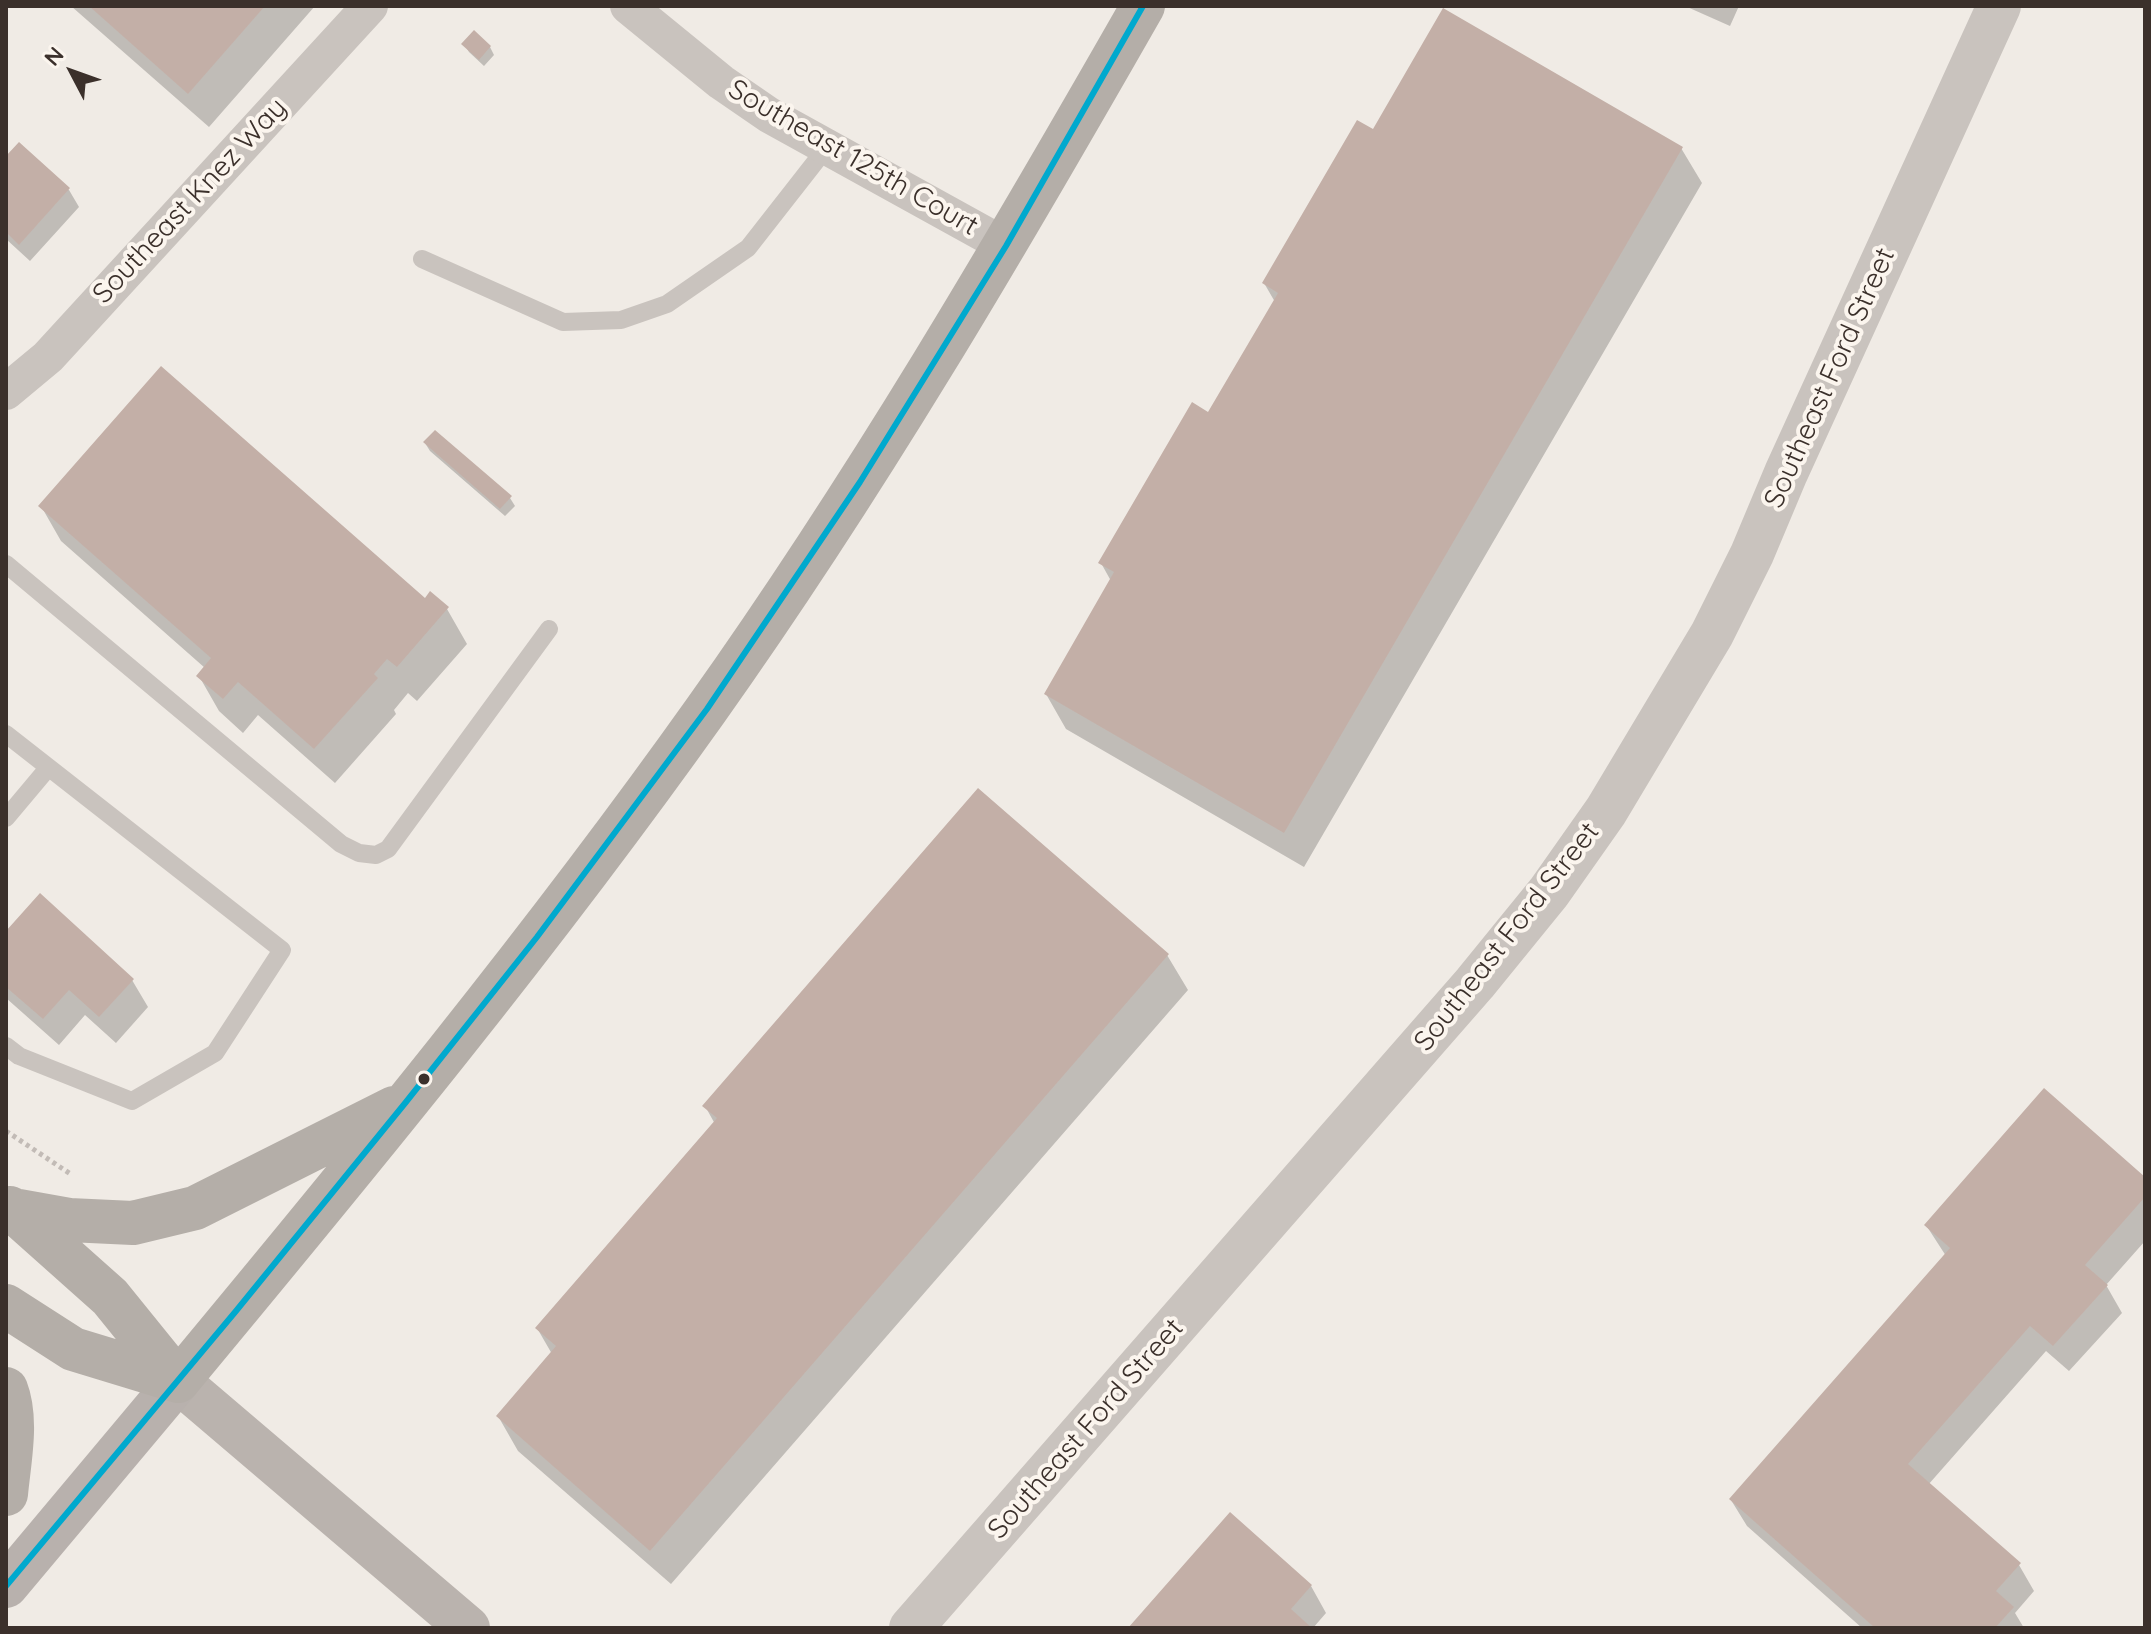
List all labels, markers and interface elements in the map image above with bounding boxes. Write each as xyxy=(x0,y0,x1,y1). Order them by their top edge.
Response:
north arrow xyxy=(32,32,112,112)
text: N xyxy=(38,41,70,72)
street label: Southeast 125th Court xyxy=(722,73,984,243)
street label: Southeast Knez Way xyxy=(86,91,294,311)
street label: Southeast Ford Street xyxy=(1758,243,1902,513)
street label: Southeast Ford Street xyxy=(1407,816,1607,1058)
unlabelled marker xyxy=(416,1071,432,1087)
street label: Southeast Ford Street xyxy=(981,1312,1191,1546)

